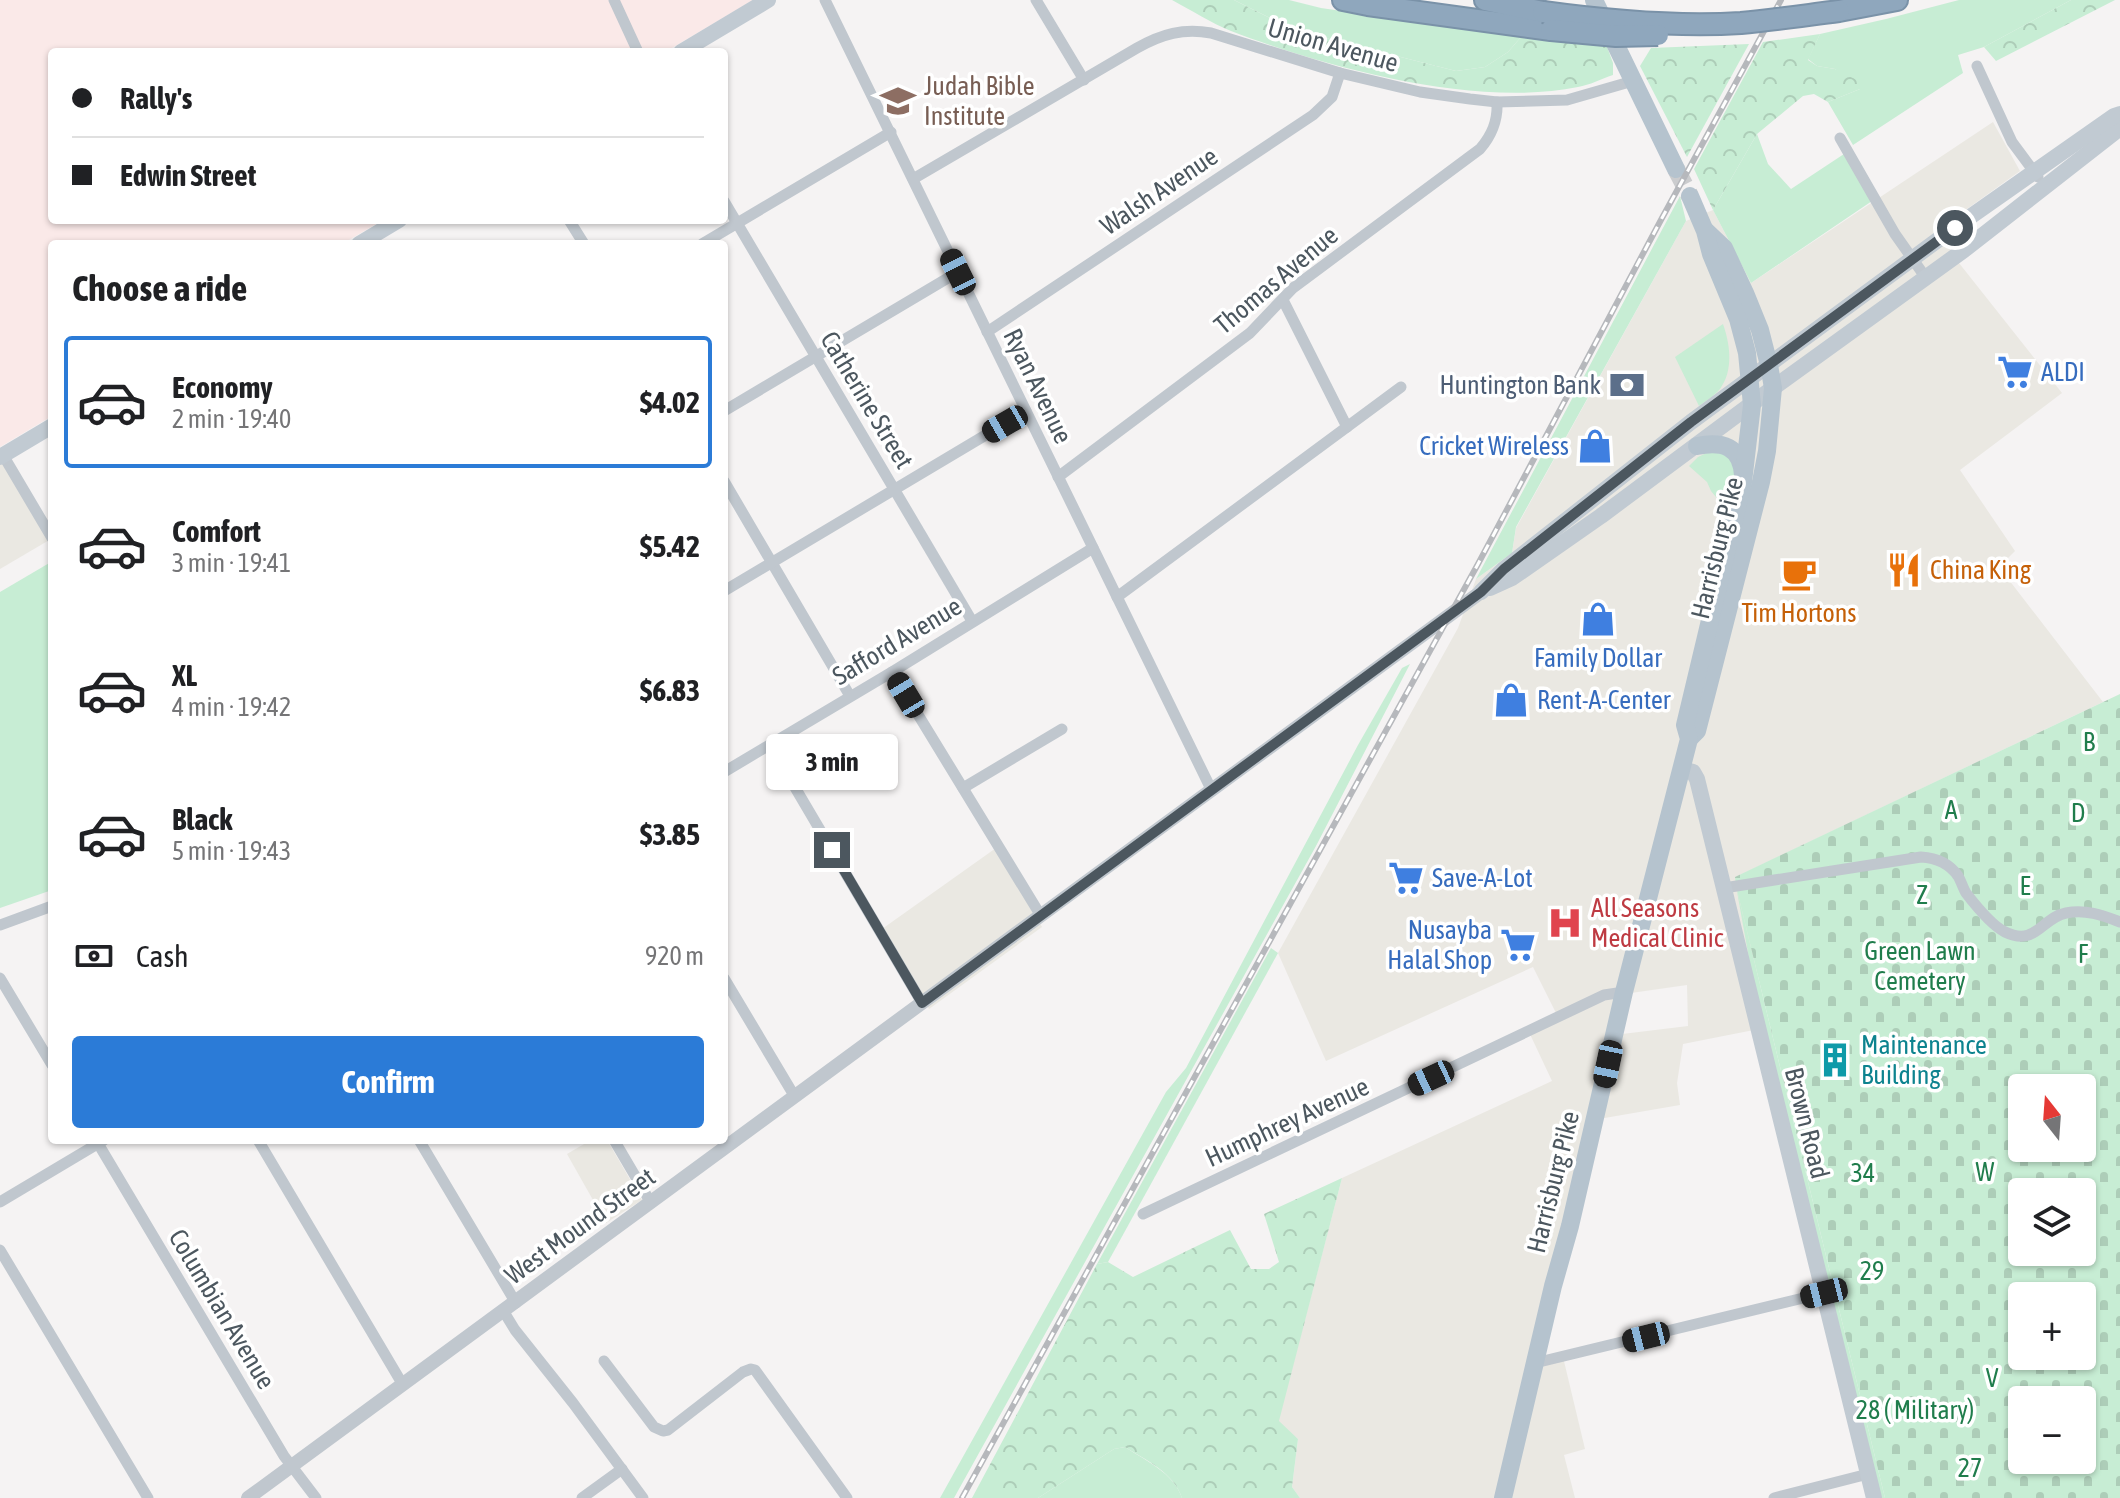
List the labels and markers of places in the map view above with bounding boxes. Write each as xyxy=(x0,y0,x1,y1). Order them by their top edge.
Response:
place label: Judah Bible Institute xyxy=(924,71,1035,131)
school or university icon: Judah Bible Institute xyxy=(879,82,917,120)
supermarket icon: ALDI xyxy=(1996,353,2034,391)
place label: ALDI xyxy=(2041,357,2085,387)
bank icon: Huntington Bank xyxy=(1608,366,1646,404)
place label: Huntington Bank xyxy=(1439,370,1601,400)
shop icon: Cricket Wireless xyxy=(1576,427,1614,465)
place label: Cricket Wireless xyxy=(1419,431,1569,461)
restaurant icon: China King xyxy=(1885,551,1923,589)
cafe icon: Tim Hortons xyxy=(1780,555,1818,593)
place label: China King xyxy=(1930,555,2032,585)
place label: Tim Hortons xyxy=(1741,598,1857,628)
shop icon: Family Dollar xyxy=(1579,600,1617,638)
place label: Family Dollar xyxy=(1534,643,1662,673)
shop icon: Rent-A-Center xyxy=(1492,681,1530,719)
place label: Rent-A-Center xyxy=(1537,685,1671,715)
supermarket icon: Save-A-Lot xyxy=(1387,859,1425,897)
place label: Save-A-Lot xyxy=(1432,863,1533,893)
place label: All Seasons Medical Clinic xyxy=(1591,893,1724,953)
hospital icon: All Seasons Medical Clinic xyxy=(1546,904,1584,942)
place label: Nusayba Halal Shop xyxy=(1387,915,1492,975)
supermarket icon: Nusayba Halal Shop xyxy=(1499,926,1537,964)
place label: Maintenance Building xyxy=(1861,1030,1987,1090)
building icon: Maintenance Building xyxy=(1816,1041,1854,1079)

